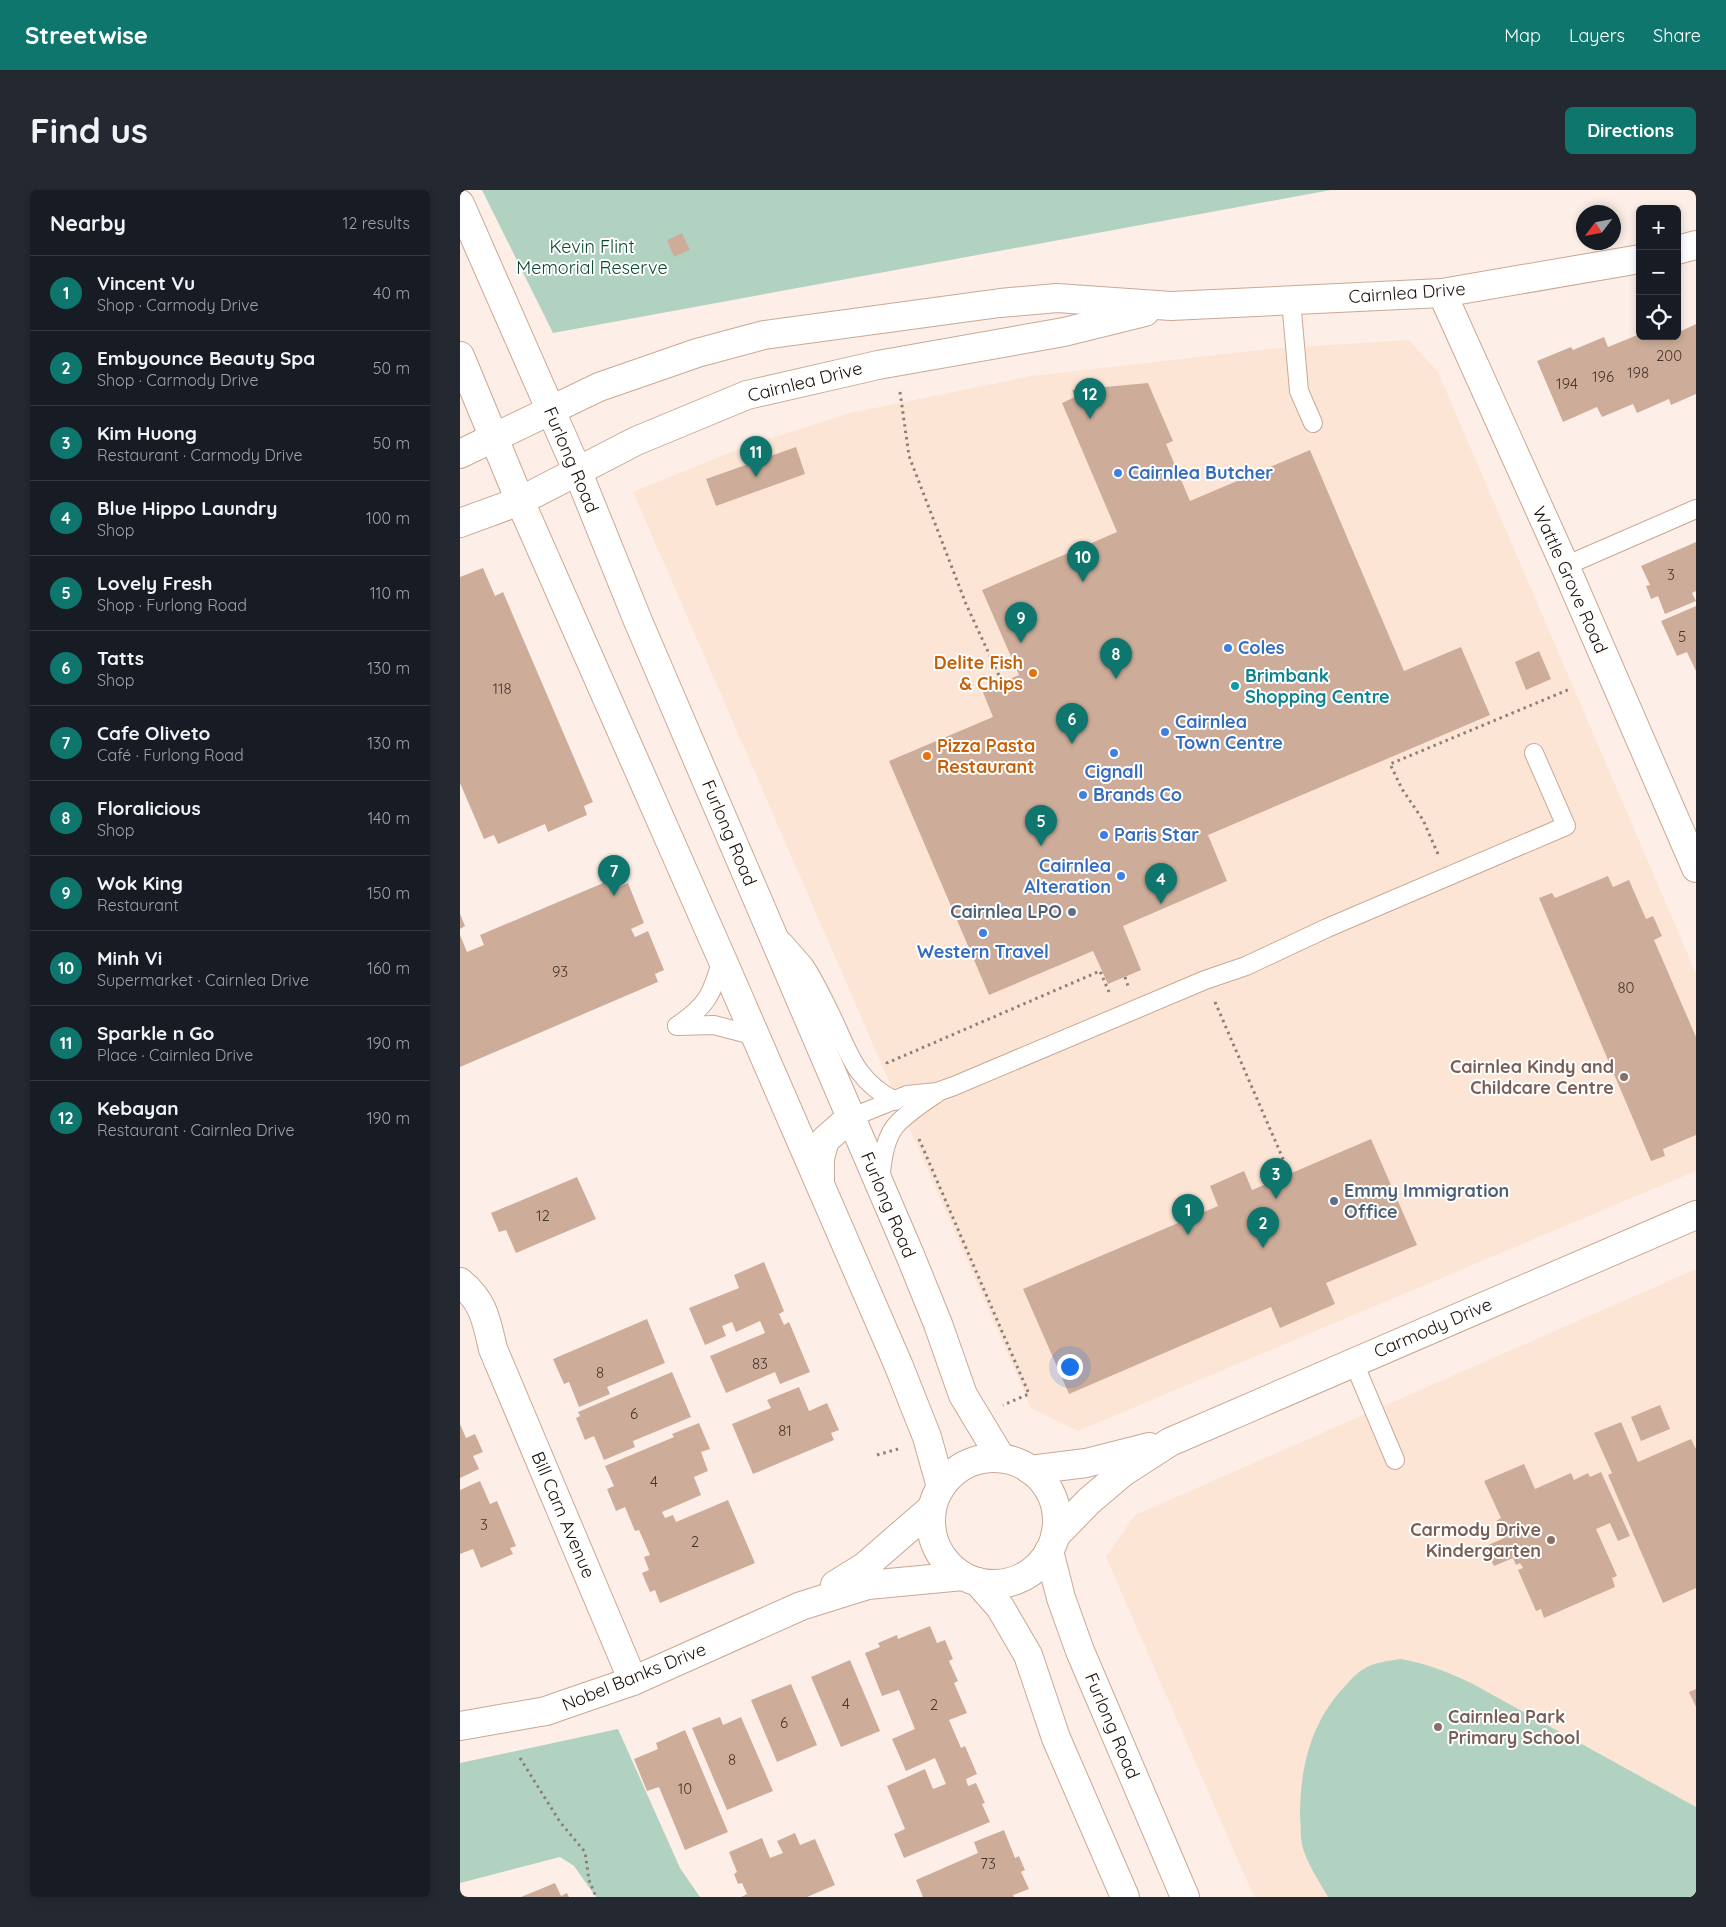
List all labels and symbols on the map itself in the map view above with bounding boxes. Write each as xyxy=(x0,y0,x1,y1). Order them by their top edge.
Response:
north arrow xyxy=(1576,205,1621,250)
park label: Kevin Flint Memorial Reserve xyxy=(516,235,668,279)
street label: Cairnlea Drive xyxy=(1348,277,1466,308)
house number: 200 xyxy=(1656,346,1682,365)
street label: Cairnlea Drive xyxy=(745,356,865,407)
house number: 198 xyxy=(1627,363,1649,382)
house number: 196 xyxy=(1592,367,1614,386)
house number: 194 xyxy=(1556,374,1578,393)
pin: 12 xyxy=(1074,378,1106,419)
street label: Furlong Road xyxy=(539,403,604,516)
pin: 11 xyxy=(740,436,772,477)
place label: Cairnlea Butcher xyxy=(1128,461,1273,484)
marker: Cairnlea Butcher xyxy=(1112,467,1124,479)
street label: Wattle Grove Road xyxy=(1528,503,1613,657)
pin: 10 xyxy=(1067,541,1099,582)
house number: 3 xyxy=(1667,565,1675,584)
pin: 9 xyxy=(1005,602,1037,643)
house number: 5 xyxy=(1678,627,1686,646)
place label: Coles xyxy=(1238,636,1285,659)
pin: 8 xyxy=(1100,638,1132,679)
marker: Coles xyxy=(1222,642,1234,654)
place label: Delite Fish & Chips xyxy=(934,651,1023,695)
place label: Brimbank Shopping Centre xyxy=(1245,664,1390,708)
marker: Delite Fish & Chips xyxy=(1027,667,1039,679)
house number: 118 xyxy=(492,679,512,698)
marker: Brimbank Shopping Centre xyxy=(1229,680,1241,692)
pin: 6 xyxy=(1056,703,1088,744)
place label: Cairnlea Town Centre xyxy=(1175,710,1283,754)
marker: Cairnlea Town Centre xyxy=(1159,726,1171,738)
place label: Pizza Pasta Restaurant xyxy=(937,734,1035,778)
marker: Cignall xyxy=(1108,747,1120,759)
marker: Pizza Pasta Restaurant xyxy=(921,750,933,762)
place label: Cignall xyxy=(1085,760,1143,783)
street label: Furlong Road xyxy=(697,776,762,889)
place label: Brands Co xyxy=(1093,783,1182,806)
marker: Brands Co xyxy=(1077,789,1089,801)
pin: 5 xyxy=(1025,805,1057,846)
place label: Paris Star xyxy=(1114,823,1199,846)
marker: Paris Star xyxy=(1098,829,1110,841)
place label: Cairnlea Alteration xyxy=(1024,854,1111,898)
pin: 7 xyxy=(598,855,630,896)
pin: 4 xyxy=(1145,863,1177,904)
marker: Cairnlea Alteration xyxy=(1115,870,1127,882)
place label: Cairnlea LPO xyxy=(950,900,1062,923)
marker: Cairnlea LPO xyxy=(1066,906,1078,918)
marker: Western Travel xyxy=(977,927,989,939)
place label: Western Travel xyxy=(917,940,1049,963)
house number: 93 xyxy=(552,962,568,981)
house number: 80 xyxy=(1617,978,1635,997)
place label: Cairnlea Kindy and Childcare Centre xyxy=(1450,1055,1614,1099)
marker: Cairnlea Kindy and Childcare Centre xyxy=(1618,1071,1630,1083)
street label: Furlong Road xyxy=(856,1148,921,1261)
pin: 3 xyxy=(1260,1158,1292,1199)
place label: Emmy Immigration Office xyxy=(1344,1179,1509,1223)
pin: 1 xyxy=(1172,1194,1204,1235)
marker: Emmy Immigration Office xyxy=(1328,1195,1340,1207)
house number: 12 xyxy=(536,1206,550,1225)
pin: 2 xyxy=(1247,1207,1279,1248)
street label: Carmody Drive xyxy=(1370,1292,1495,1363)
house number: 83 xyxy=(752,1354,768,1373)
your location xyxy=(1057,1354,1083,1380)
house number: 8 xyxy=(596,1363,604,1382)
house number: 6 xyxy=(630,1404,638,1423)
house number: 81 xyxy=(778,1421,792,1440)
street label: Bill Carn Avenue xyxy=(526,1448,600,1582)
house number: 4 xyxy=(650,1472,658,1491)
house number: 3 xyxy=(480,1515,488,1534)
place label: Carmody Drive Kindergarten xyxy=(1410,1518,1541,1562)
house number: 2 xyxy=(691,1532,699,1551)
marker: Carmody Drive Kindergarten xyxy=(1545,1534,1557,1546)
street label: Nobel Banks Drive xyxy=(558,1637,709,1716)
street label: Furlong Road xyxy=(1080,1669,1145,1782)
house number: 4 xyxy=(842,1694,850,1713)
house number: 2 xyxy=(930,1695,938,1714)
place label: Cairnlea Park Primary School xyxy=(1448,1705,1580,1749)
house number: 6 xyxy=(780,1713,788,1732)
marker: Cairnlea Park Primary School xyxy=(1432,1721,1444,1733)
house number: 8 xyxy=(728,1750,736,1769)
house number: 10 xyxy=(678,1779,692,1798)
house number: 73 xyxy=(980,1854,996,1873)

